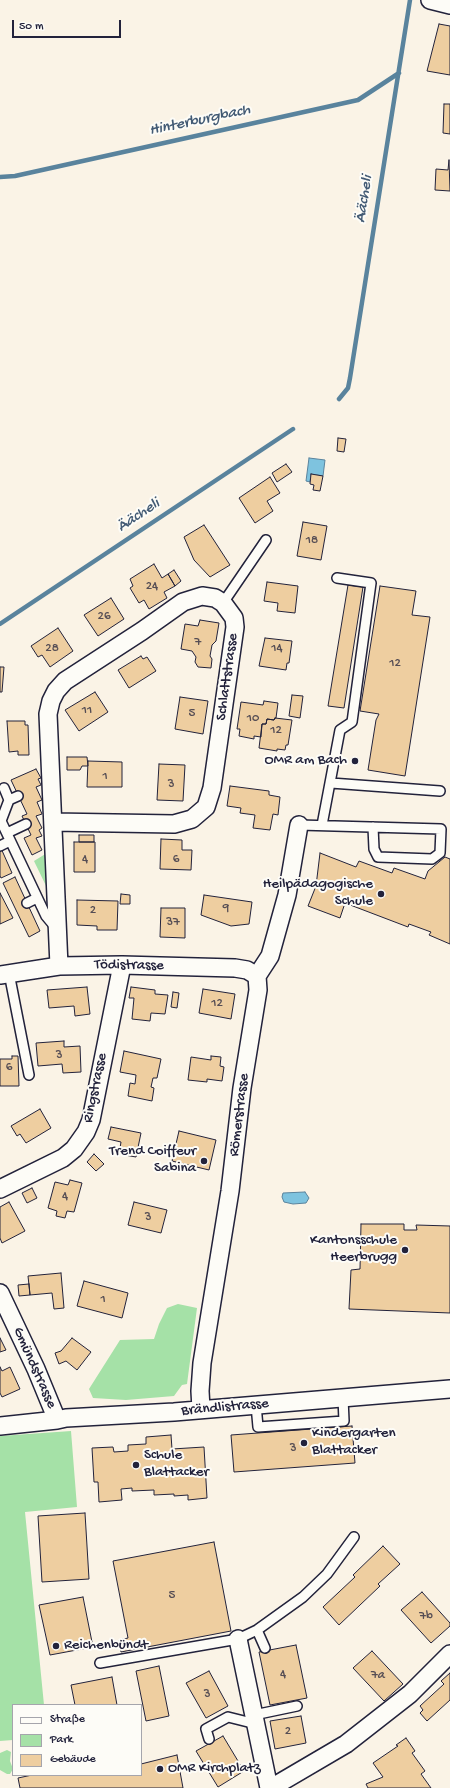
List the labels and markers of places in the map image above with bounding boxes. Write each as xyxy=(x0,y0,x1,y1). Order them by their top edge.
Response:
place label: OMR am Bach xyxy=(264,752,347,770)
marker: OMR am Bach xyxy=(350,756,360,766)
place label: Heilpädagogische Schule xyxy=(263,876,373,911)
marker: Heilpädagogische Schule xyxy=(376,889,386,899)
place label: Trend Coiffeur Sabina xyxy=(109,1143,196,1178)
marker: Trend Coiffeur Sabina xyxy=(199,1156,209,1166)
place label: Kantonsschule Heerbrugg xyxy=(310,1232,397,1267)
marker: Kantonsschule Heerbrugg xyxy=(400,1245,410,1255)
place label: Kindergarten Blattacker xyxy=(312,1425,396,1460)
marker: Kindergarten Blattacker xyxy=(299,1438,309,1448)
place label: Schule Blattacker xyxy=(144,1447,209,1482)
marker: Schule Blattacker xyxy=(131,1460,141,1470)
place label: Reichenbündt xyxy=(64,1637,148,1655)
marker: Reichenbündt xyxy=(51,1641,61,1651)
place label: OMR Kirchplatz xyxy=(168,1760,261,1778)
marker: OMR Kirchplatz xyxy=(155,1764,165,1774)

